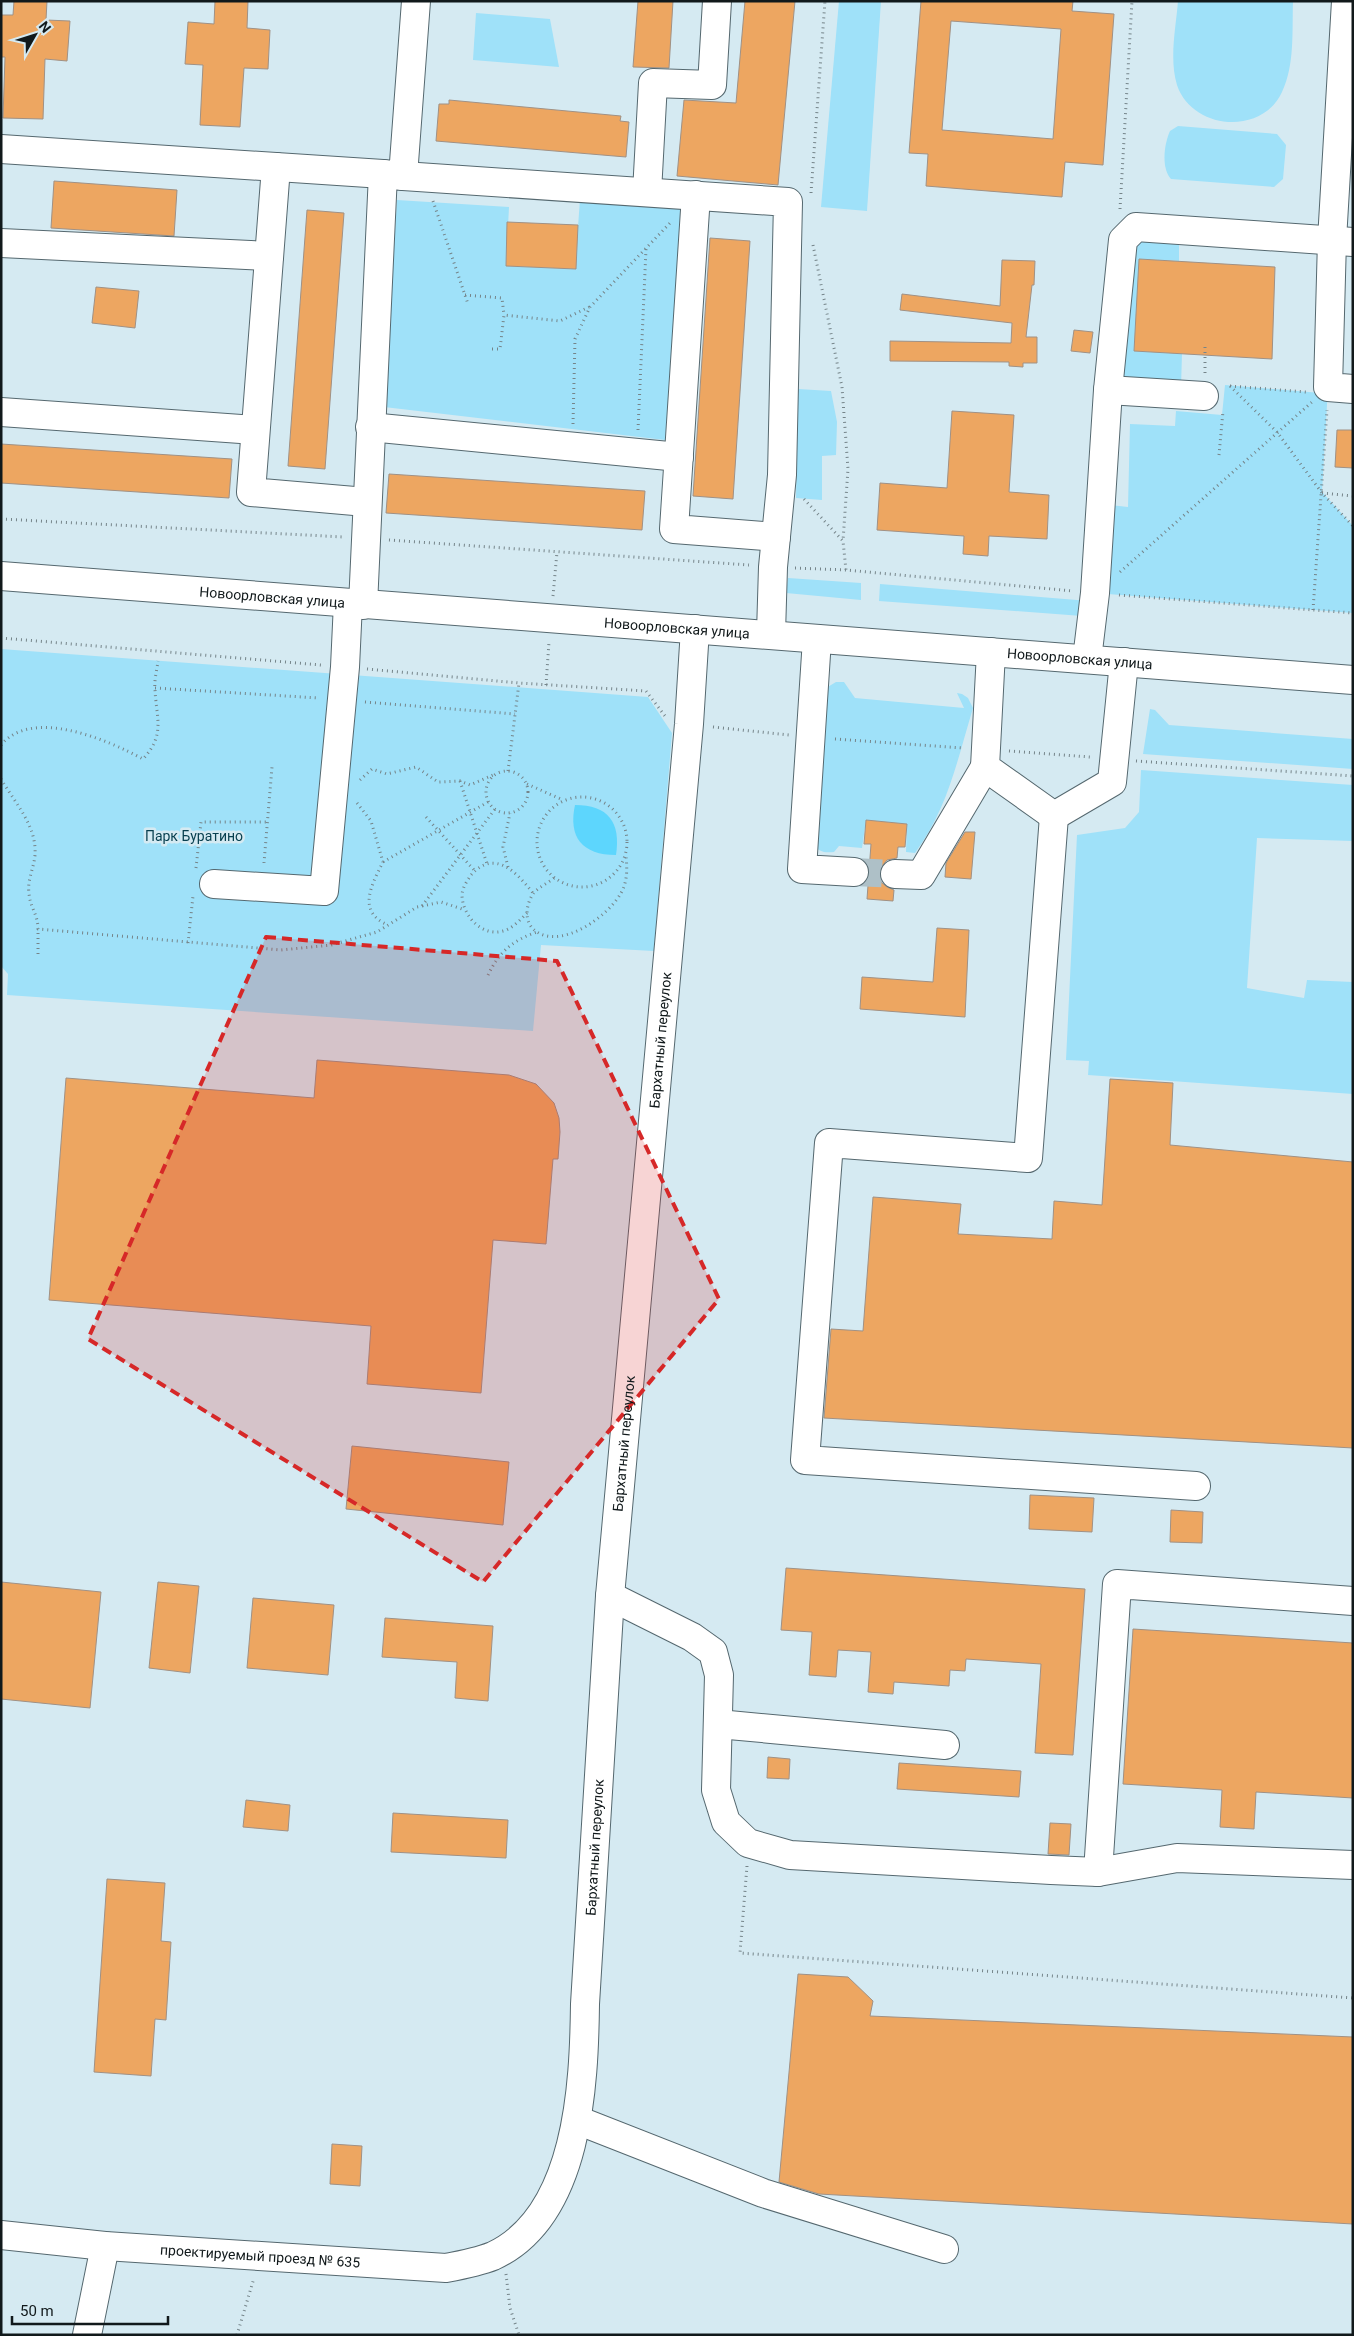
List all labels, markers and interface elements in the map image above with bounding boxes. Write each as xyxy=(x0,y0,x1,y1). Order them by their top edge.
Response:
north arrow xyxy=(10,10,60,60)
text: N xyxy=(36,18,54,36)
street label: Новоорловская улица xyxy=(199,584,346,611)
street label: Новоорловская улица xyxy=(604,615,750,641)
street label: Новоорловская улица xyxy=(1006,645,1153,672)
park label: Парк Буратино xyxy=(145,828,243,844)
street label: Бархатный переулок xyxy=(646,971,675,1109)
street label: Бархатный переулок xyxy=(610,1374,638,1512)
street label: Бархатный переулок xyxy=(582,1778,607,1916)
street label: проектируемый проезд № 635 xyxy=(160,2242,361,2270)
scale bar xyxy=(12,2294,169,2326)
text: 50 m xyxy=(20,2302,54,2320)

